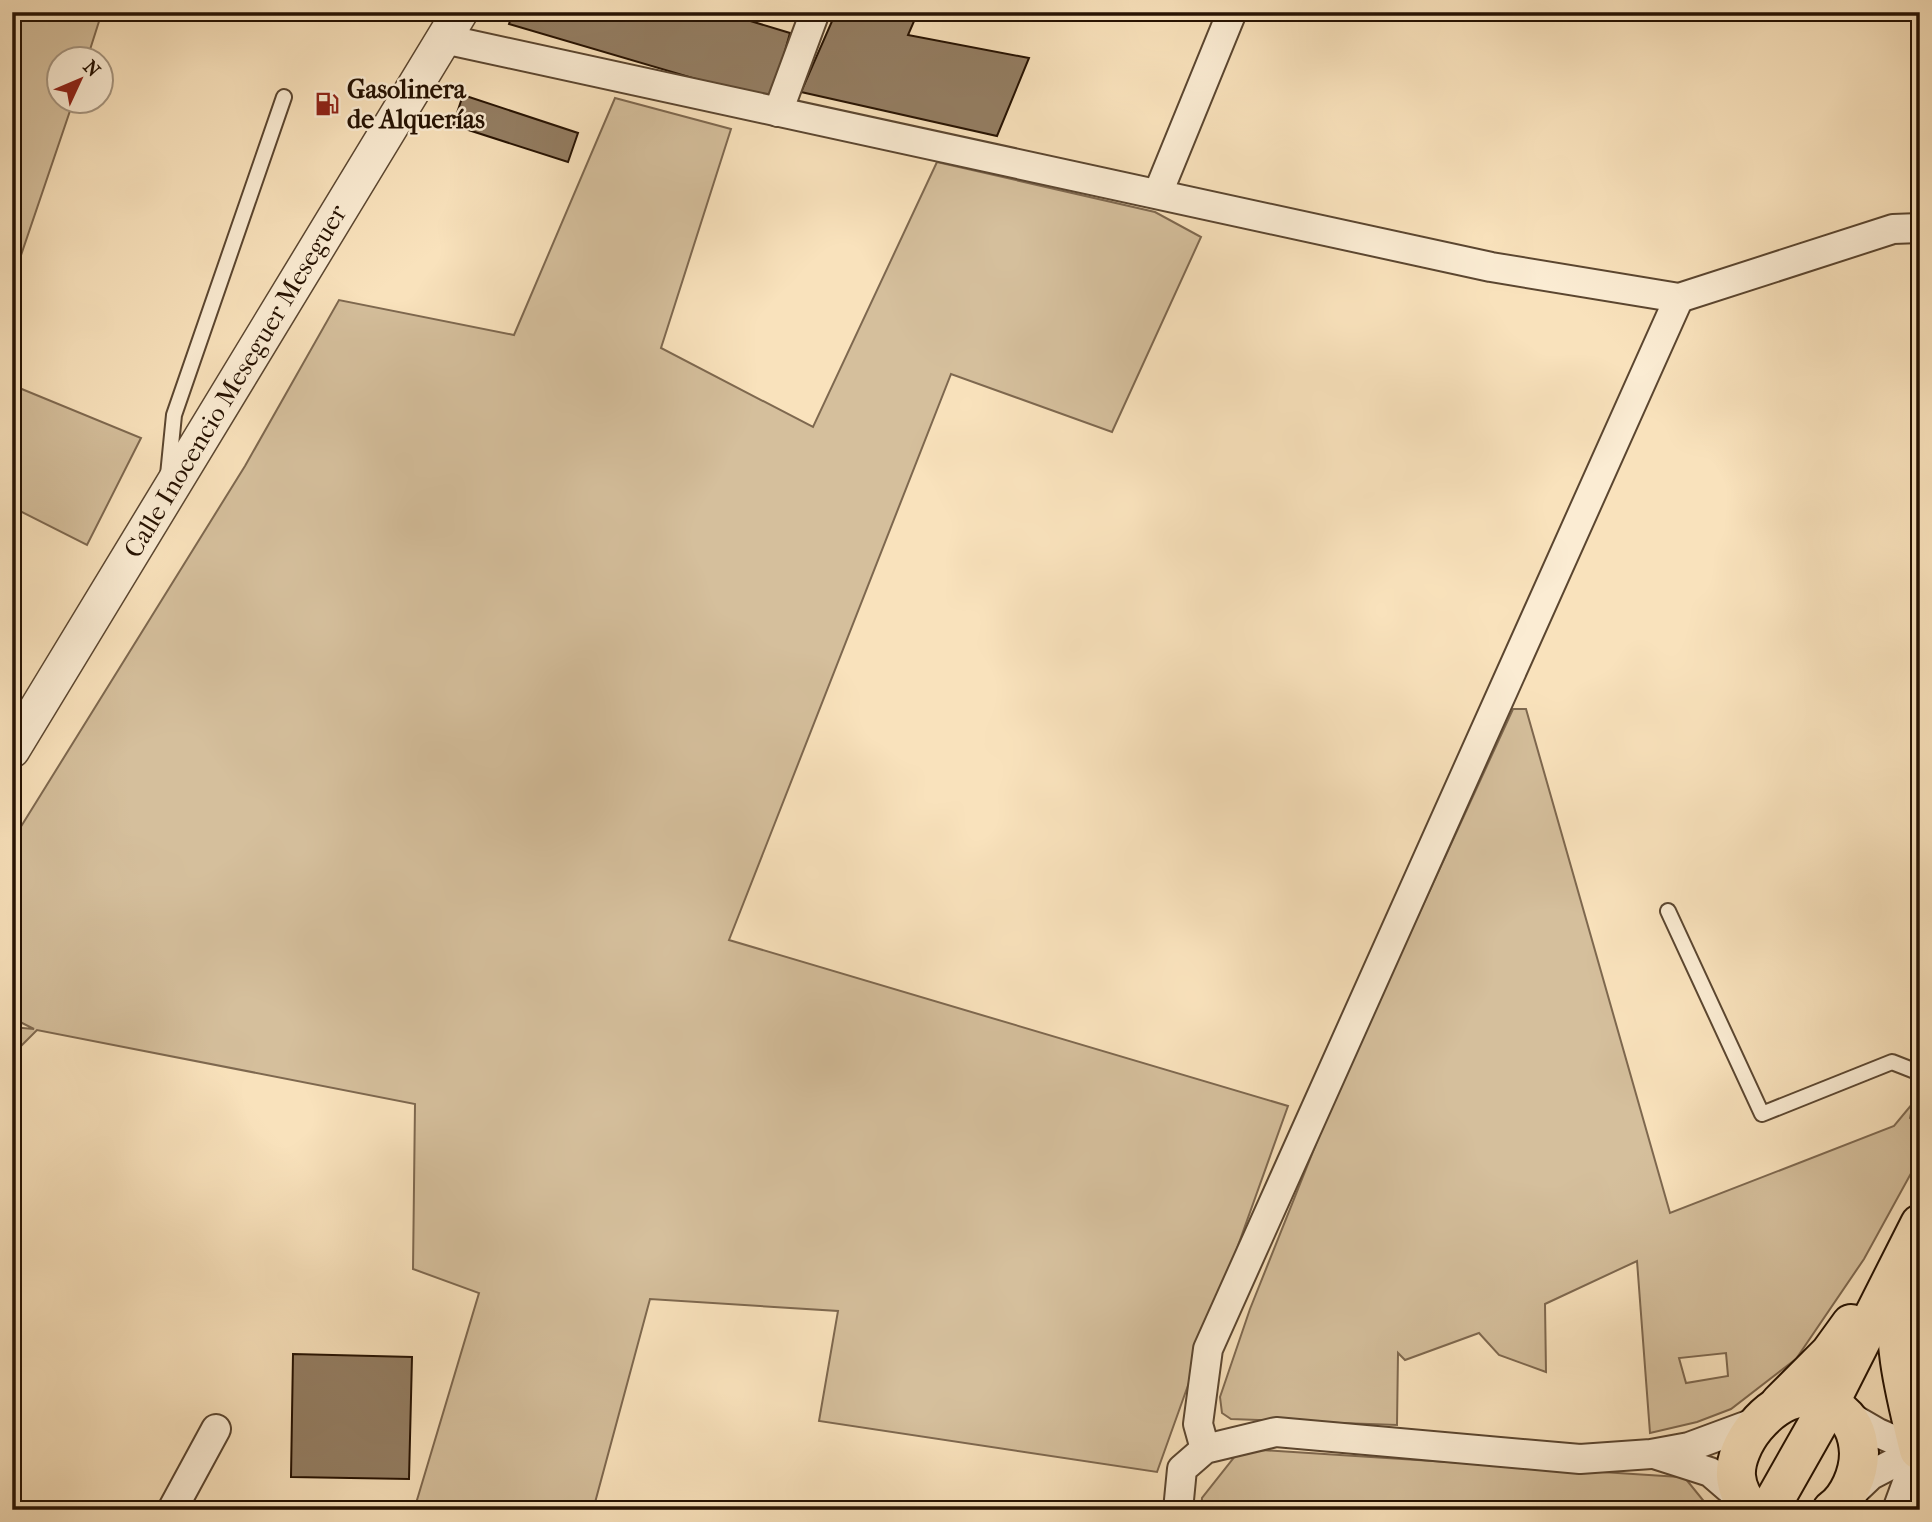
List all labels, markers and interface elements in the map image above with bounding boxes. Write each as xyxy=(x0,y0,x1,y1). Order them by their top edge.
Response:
north arrow xyxy=(46,46,116,116)
text: N xyxy=(79,56,105,82)
place label: Gasolinera de Alquerías xyxy=(347,74,485,135)
fuel station icon: Gasolinera de Alquerías xyxy=(313,90,341,118)
street label: Calle Inocencio Meseguer Meseguer xyxy=(118,199,353,563)

